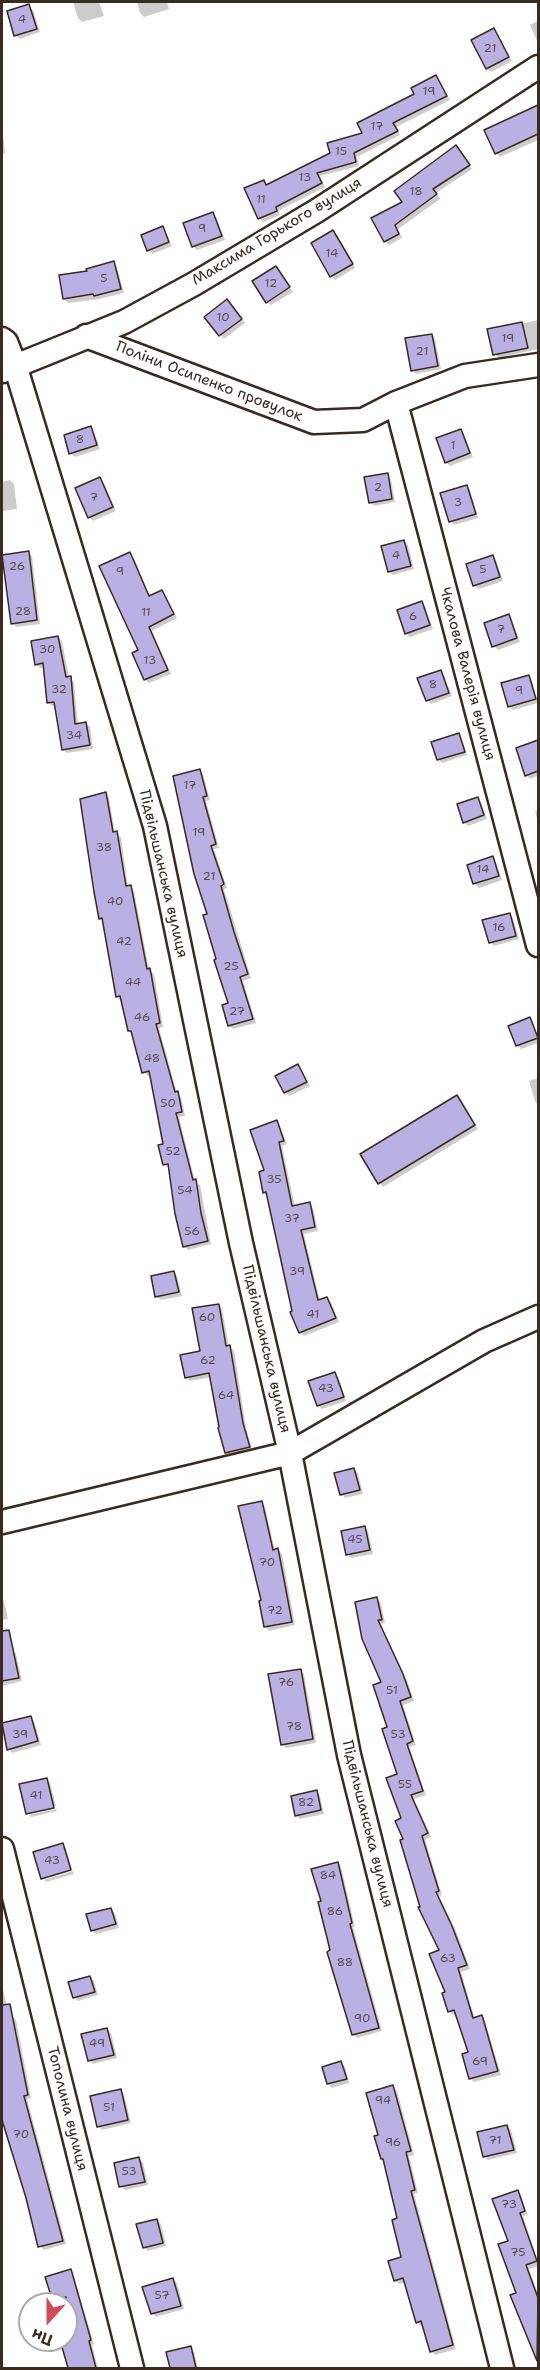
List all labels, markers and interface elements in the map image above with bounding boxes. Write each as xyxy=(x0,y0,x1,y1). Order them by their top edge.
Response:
house number: 4 xyxy=(18,13,26,27)
house number: 21 xyxy=(484,42,496,56)
house number: 19 xyxy=(423,85,435,99)
house number: 17 xyxy=(371,120,383,134)
house number: 15 xyxy=(335,145,347,159)
house number: 13 xyxy=(299,171,311,185)
street label: Максима Горького вулиця xyxy=(189,174,365,290)
house number: 18 xyxy=(409,185,423,199)
house number: 11 xyxy=(256,193,266,207)
house number: 9 xyxy=(198,222,206,236)
house number: 14 xyxy=(326,247,338,261)
house number: 5 xyxy=(100,272,108,286)
house number: 12 xyxy=(265,277,277,291)
house number: 10 xyxy=(216,311,230,325)
house number: 19 xyxy=(502,332,514,346)
street label: Поліни Осипенко провулок xyxy=(113,338,305,426)
house number: 21 xyxy=(416,345,428,359)
house number: 8 xyxy=(76,433,84,447)
house number: 1 xyxy=(450,439,456,453)
house number: 2 xyxy=(374,481,382,495)
house number: 7 xyxy=(90,491,98,505)
house number: 3 xyxy=(454,496,462,510)
house number: 4 xyxy=(392,549,400,563)
house number: 26 xyxy=(9,560,25,574)
house number: 5 xyxy=(479,563,487,577)
house number: 9 xyxy=(116,565,124,579)
street label: Чкалова Валерія вулиця xyxy=(435,585,499,763)
house number: 28 xyxy=(15,605,31,619)
house number: 11 xyxy=(141,606,151,620)
house number: 6 xyxy=(409,610,417,624)
house number: 7 xyxy=(497,623,505,637)
house number: 30 xyxy=(39,643,55,657)
house number: 13 xyxy=(144,654,156,668)
house number: 8 xyxy=(429,678,437,692)
house number: 32 xyxy=(51,683,67,697)
house number: 9 xyxy=(515,684,523,698)
house number: 34 xyxy=(66,729,82,743)
house number: 17 xyxy=(184,779,196,793)
street label: Підвільшанська вулиця xyxy=(135,788,191,960)
house number: 19 xyxy=(193,826,205,840)
house number: 38 xyxy=(96,841,112,855)
house number: 14 xyxy=(477,863,489,877)
house number: 21 xyxy=(203,870,215,884)
house number: 40 xyxy=(107,895,123,909)
house number: 16 xyxy=(492,921,506,935)
house number: 42 xyxy=(116,935,132,949)
house number: 25 xyxy=(223,960,239,974)
house number: 44 xyxy=(125,976,141,990)
house number: 27 xyxy=(229,1005,245,1019)
house number: 46 xyxy=(134,1011,150,1025)
house number: 48 xyxy=(144,1052,160,1066)
house number: 50 xyxy=(160,1097,176,1111)
house number: 52 xyxy=(165,1145,181,1159)
house number: 35 xyxy=(266,1173,282,1187)
house number: 54 xyxy=(177,1184,193,1198)
house number: 37 xyxy=(284,1212,300,1226)
house number: 56 xyxy=(184,1225,200,1239)
street label: Підвільшанська вулиця xyxy=(238,1263,294,1435)
house number: 39 xyxy=(289,1265,305,1279)
house number: 41 xyxy=(307,1308,319,1322)
house number: 60 xyxy=(199,1311,215,1325)
house number: 62 xyxy=(200,1354,216,1368)
house number: 43 xyxy=(318,1382,334,1396)
house number: 64 xyxy=(218,1389,234,1403)
house number: 45 xyxy=(347,1533,363,1547)
house number: 70 xyxy=(259,1556,275,1570)
house number: 72 xyxy=(267,1604,283,1618)
house number: 76 xyxy=(278,1676,294,1690)
house number: 51 xyxy=(386,1684,398,1698)
house number: 78 xyxy=(286,1720,302,1734)
house number: 39 xyxy=(12,1728,28,1742)
house number: 53 xyxy=(390,1728,406,1742)
street label: Підвільшанська вулиця xyxy=(338,1739,396,1909)
house number: 55 xyxy=(398,1778,412,1792)
house number: 41 xyxy=(30,1789,42,1803)
house number: 82 xyxy=(298,1796,314,1810)
house number: 43 xyxy=(44,1854,60,1868)
house number: 84 xyxy=(320,1869,336,1883)
house number: 86 xyxy=(327,1905,343,1919)
house number: 63 xyxy=(440,1952,456,1966)
house number: 88 xyxy=(337,1956,353,1970)
house number: 90 xyxy=(354,2012,370,2026)
house number: 49 xyxy=(89,2037,105,2051)
street label: Тополина вулиця xyxy=(43,2045,91,2173)
house number: 69 xyxy=(472,2055,488,2069)
house number: 94 xyxy=(375,2094,391,2108)
house number: 51 xyxy=(103,2101,115,2115)
house number: 70 xyxy=(13,2128,29,2142)
house number: 71 xyxy=(489,2134,501,2148)
house number: 96 xyxy=(385,2136,401,2150)
house number: 53 xyxy=(121,2165,137,2179)
house number: 73 xyxy=(501,2198,517,2212)
house number: 75 xyxy=(510,2246,526,2260)
house number: 57 xyxy=(154,2289,170,2303)
north arrow xyxy=(18,2292,78,2352)
text: Пн xyxy=(28,2324,56,2351)

